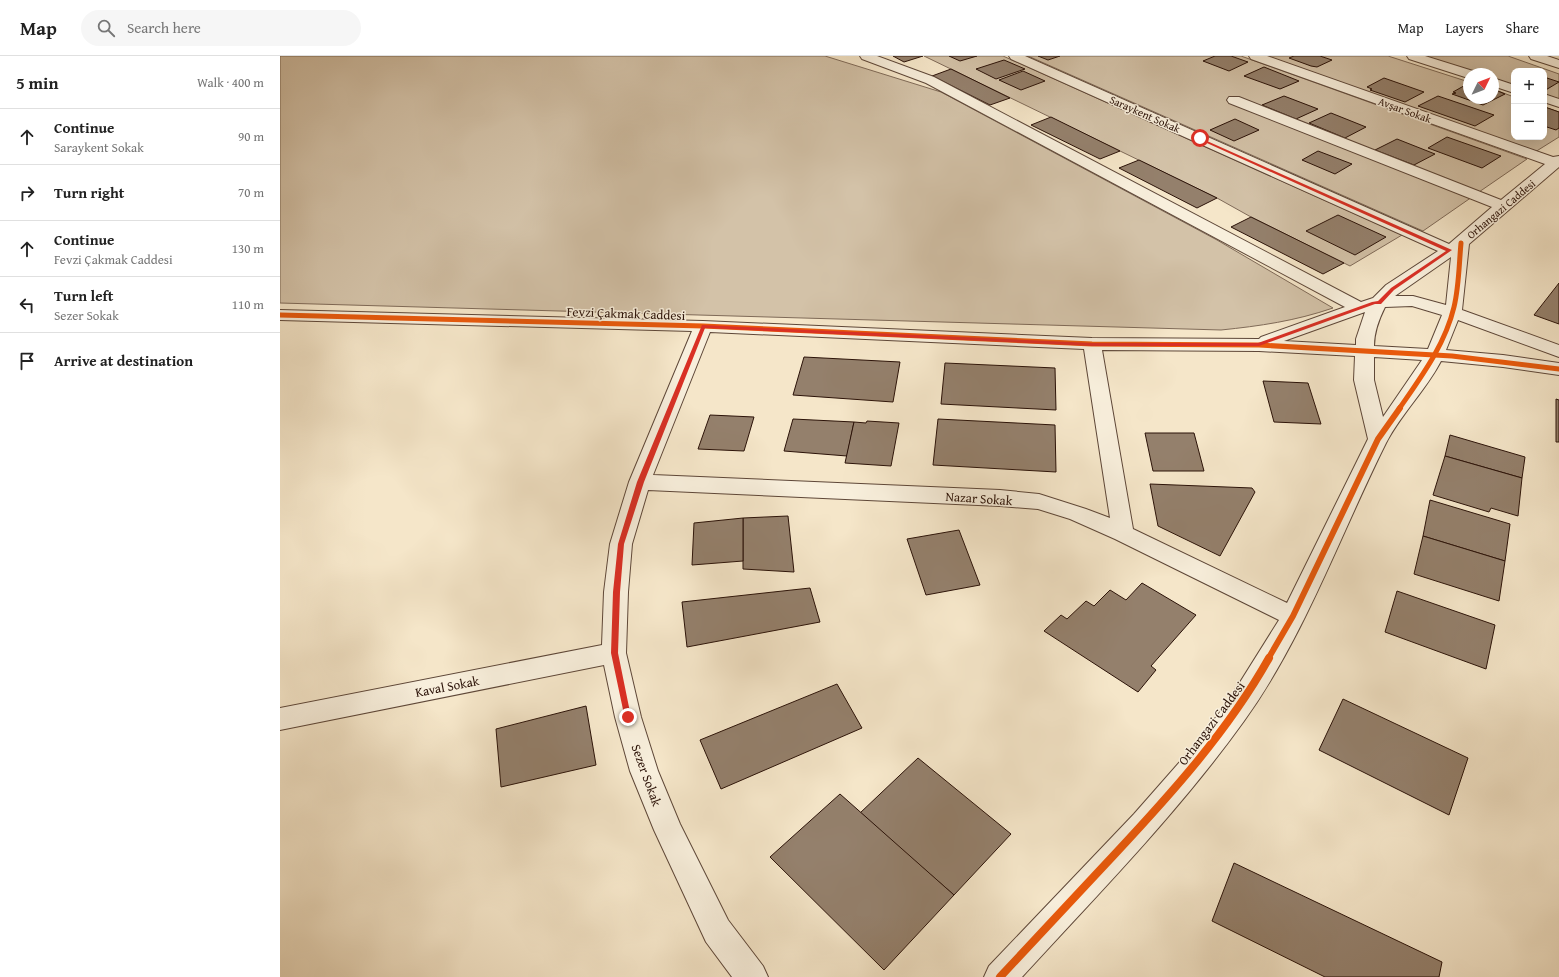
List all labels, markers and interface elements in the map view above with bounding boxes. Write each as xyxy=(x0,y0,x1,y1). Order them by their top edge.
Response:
search box xyxy=(81,10,361,46)
text: Map xyxy=(20,14,57,42)
icon: search xyxy=(95,17,117,39)
text: Search here xyxy=(127,17,201,38)
text: Map xyxy=(1398,18,1424,38)
text: Layers xyxy=(1446,18,1484,38)
text: Share xyxy=(1506,18,1539,38)
north arrow xyxy=(1463,68,1499,104)
map controls xyxy=(1511,68,1547,140)
button: + xyxy=(1511,68,1547,104)
text: 5 min xyxy=(16,70,58,95)
text: Walk · 400 m xyxy=(197,73,264,92)
street label: Saraykent Sokak xyxy=(1107,91,1183,137)
street label: Avşar Sokak xyxy=(1376,93,1434,127)
button: − xyxy=(1511,104,1547,140)
text: Continue xyxy=(54,117,115,138)
icon: ahead xyxy=(16,126,38,148)
text: 90 m xyxy=(238,127,264,146)
route start xyxy=(1191,129,1209,147)
text: Saraykent Sokak xyxy=(54,138,144,157)
street label: Orhangazi Caddesi xyxy=(1463,175,1539,243)
icon: right xyxy=(16,182,38,204)
text: Turn right xyxy=(54,182,125,203)
text: 70 m xyxy=(238,183,264,202)
text: Continue xyxy=(54,229,115,250)
icon: ahead xyxy=(16,238,38,260)
text: 130 m xyxy=(232,239,264,258)
text: Fevzi Çakmak Caddesi xyxy=(54,250,173,269)
text: Turn left xyxy=(54,285,113,306)
icon: left xyxy=(16,294,38,316)
text: 110 m xyxy=(232,295,264,314)
street label: Fevzi Çakmak Caddesi xyxy=(566,302,686,325)
text: Sezer Sokak xyxy=(54,306,119,325)
icon: arrive xyxy=(16,350,38,372)
text: Arrive at destination xyxy=(54,350,193,371)
street label: Nazar Sokak xyxy=(945,487,1013,510)
street label: Kaval Sokak xyxy=(413,671,481,702)
street label: Orhangazi Caddesi xyxy=(1173,677,1250,769)
route end xyxy=(619,708,637,726)
street label: Sezer Sokak xyxy=(627,741,667,809)

